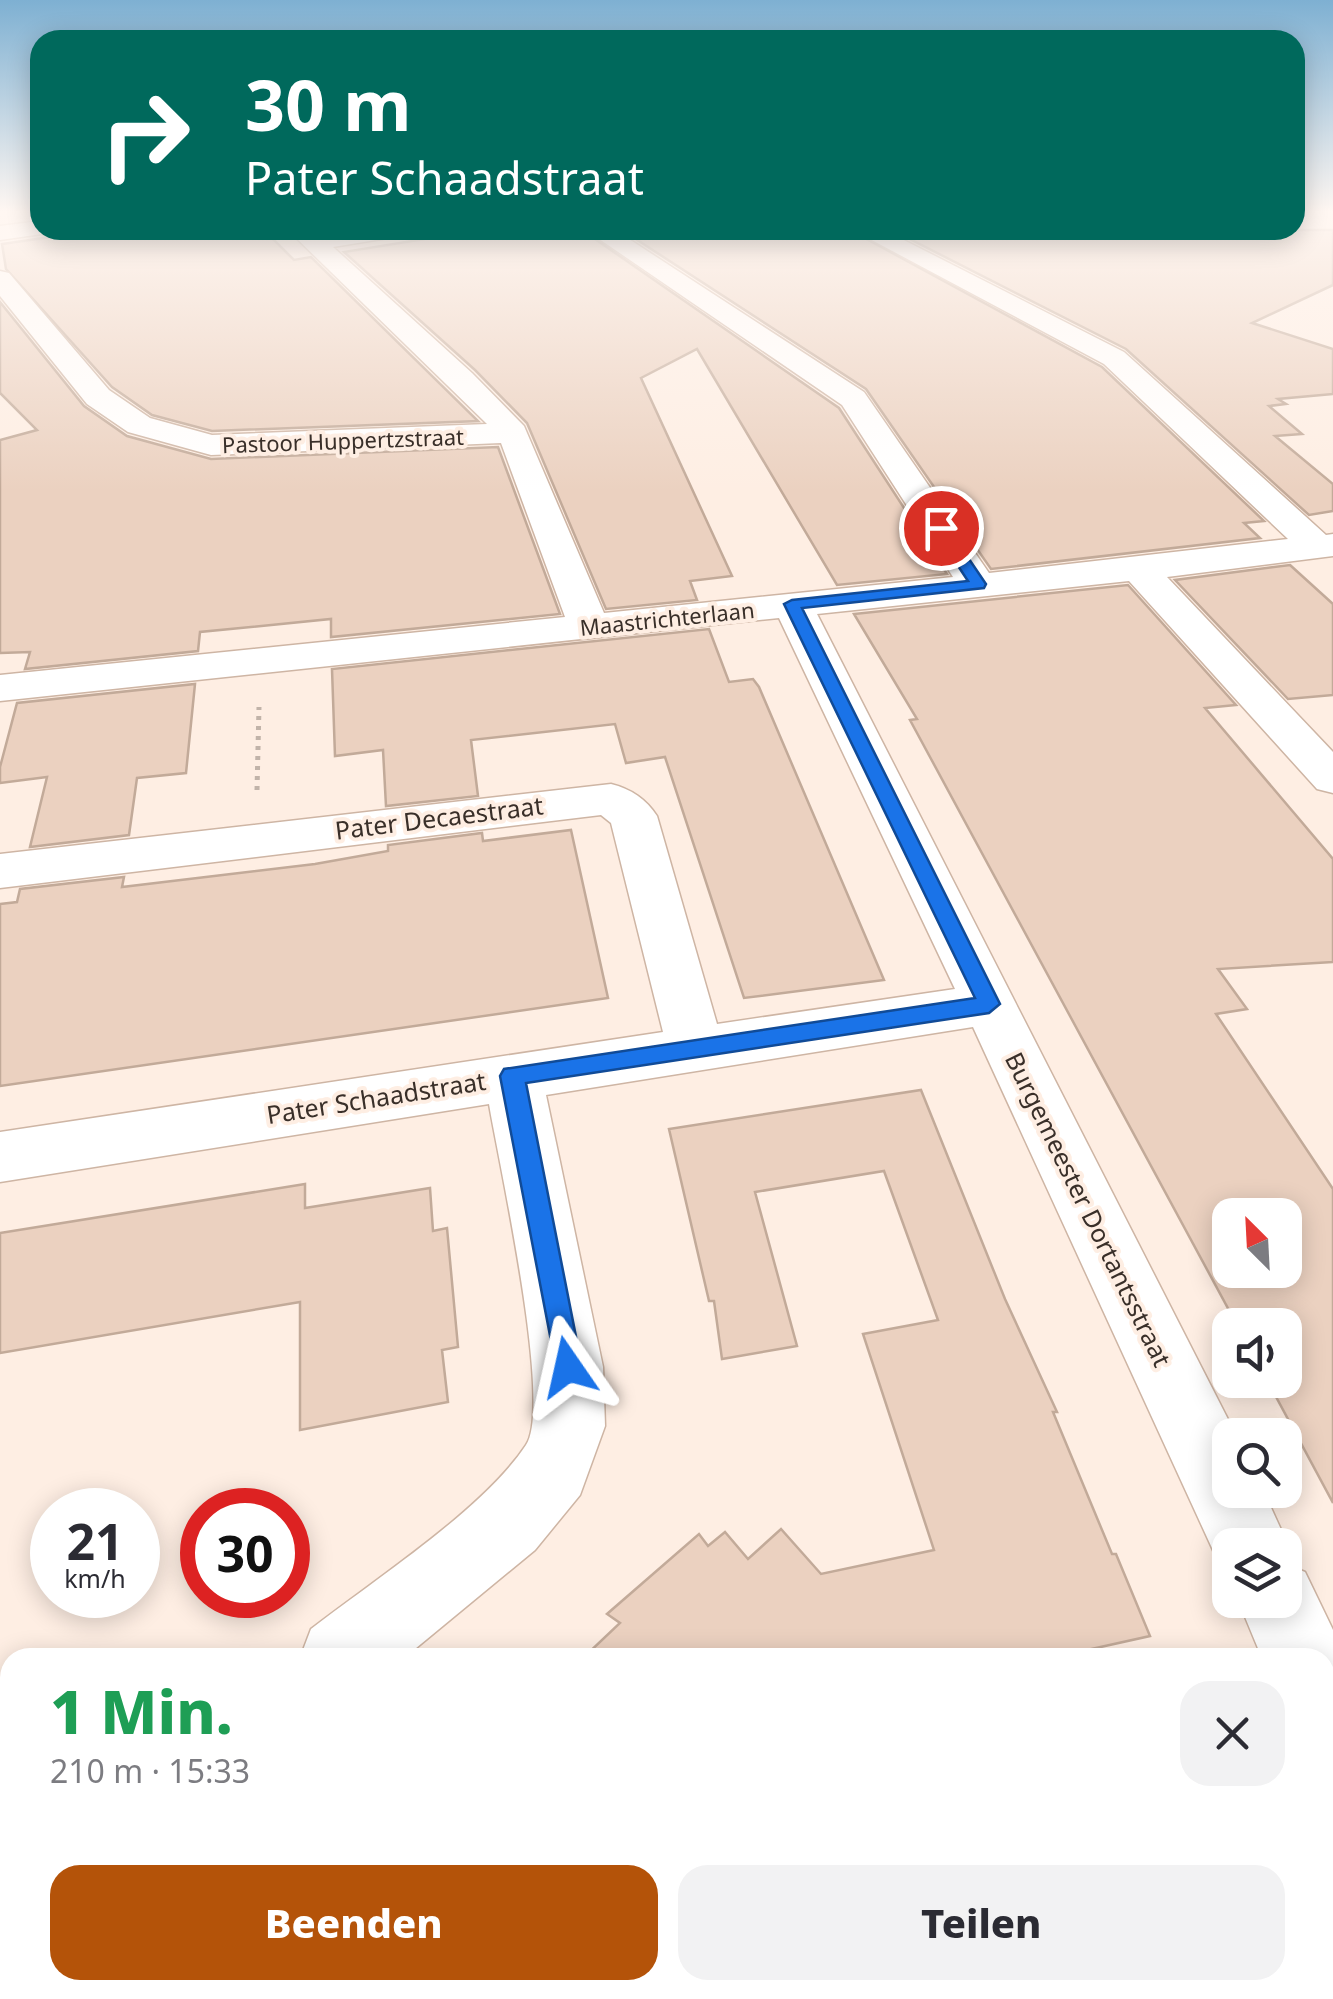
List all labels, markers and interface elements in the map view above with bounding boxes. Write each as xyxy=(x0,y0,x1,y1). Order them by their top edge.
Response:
text: 30 m xyxy=(245,56,412,152)
icon: right xyxy=(80,70,210,200)
text: Pater Schaadstraat xyxy=(245,147,644,208)
street label: Pastoor Huppertzstraat xyxy=(222,421,465,459)
pin xyxy=(899,486,984,571)
icon: arrive xyxy=(914,501,969,556)
street label: Maastrichterlaan xyxy=(578,594,756,642)
street label: Pater Decaestraat xyxy=(333,787,545,847)
street label: Burgemeester Dortantsstraat xyxy=(998,1046,1180,1372)
street label: Pater Schaadstraat xyxy=(264,1063,488,1131)
north arrow xyxy=(1212,1198,1302,1288)
map controls xyxy=(1212,1198,1302,1618)
button: sound xyxy=(1212,1308,1302,1398)
position arrow xyxy=(516,1315,620,1419)
button: search xyxy=(1212,1418,1302,1508)
speed limit sign: 30 xyxy=(180,1488,310,1618)
text: 21 xyxy=(66,1507,124,1575)
button: layers xyxy=(1212,1528,1302,1618)
text: km/h xyxy=(64,1561,126,1595)
text: 1 Min. xyxy=(50,1670,233,1752)
button: close xyxy=(1180,1681,1285,1786)
text: 210 m · 15:33 xyxy=(50,1749,250,1792)
button: Beenden xyxy=(50,1865,658,1980)
button: Teilen xyxy=(678,1865,1285,1980)

